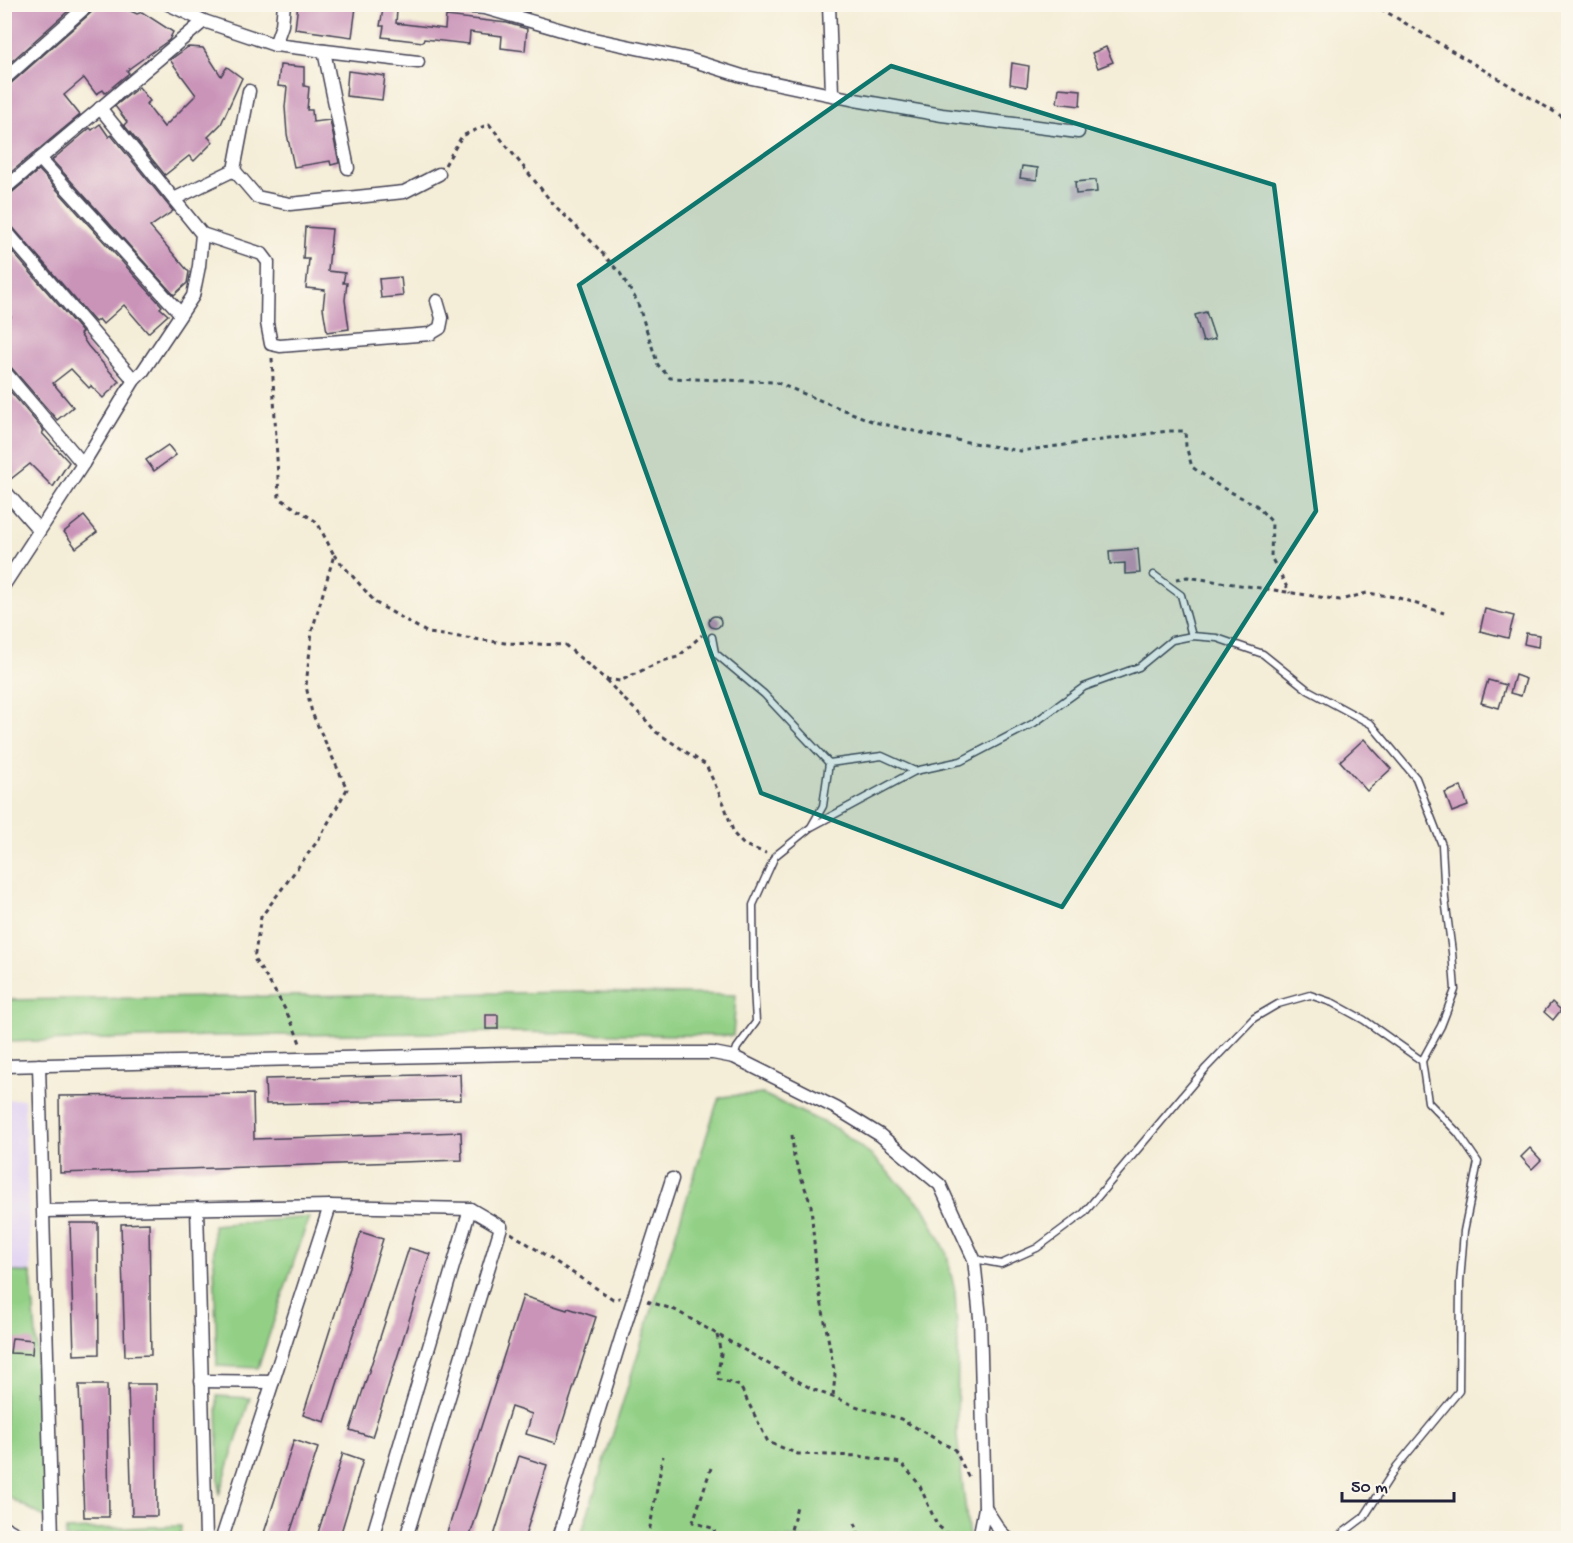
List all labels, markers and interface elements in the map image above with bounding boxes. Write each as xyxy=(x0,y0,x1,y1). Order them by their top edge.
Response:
scale bar xyxy=(1342,1465,1454,1503)
text: 50 m xyxy=(1351,1478,1388,1499)

